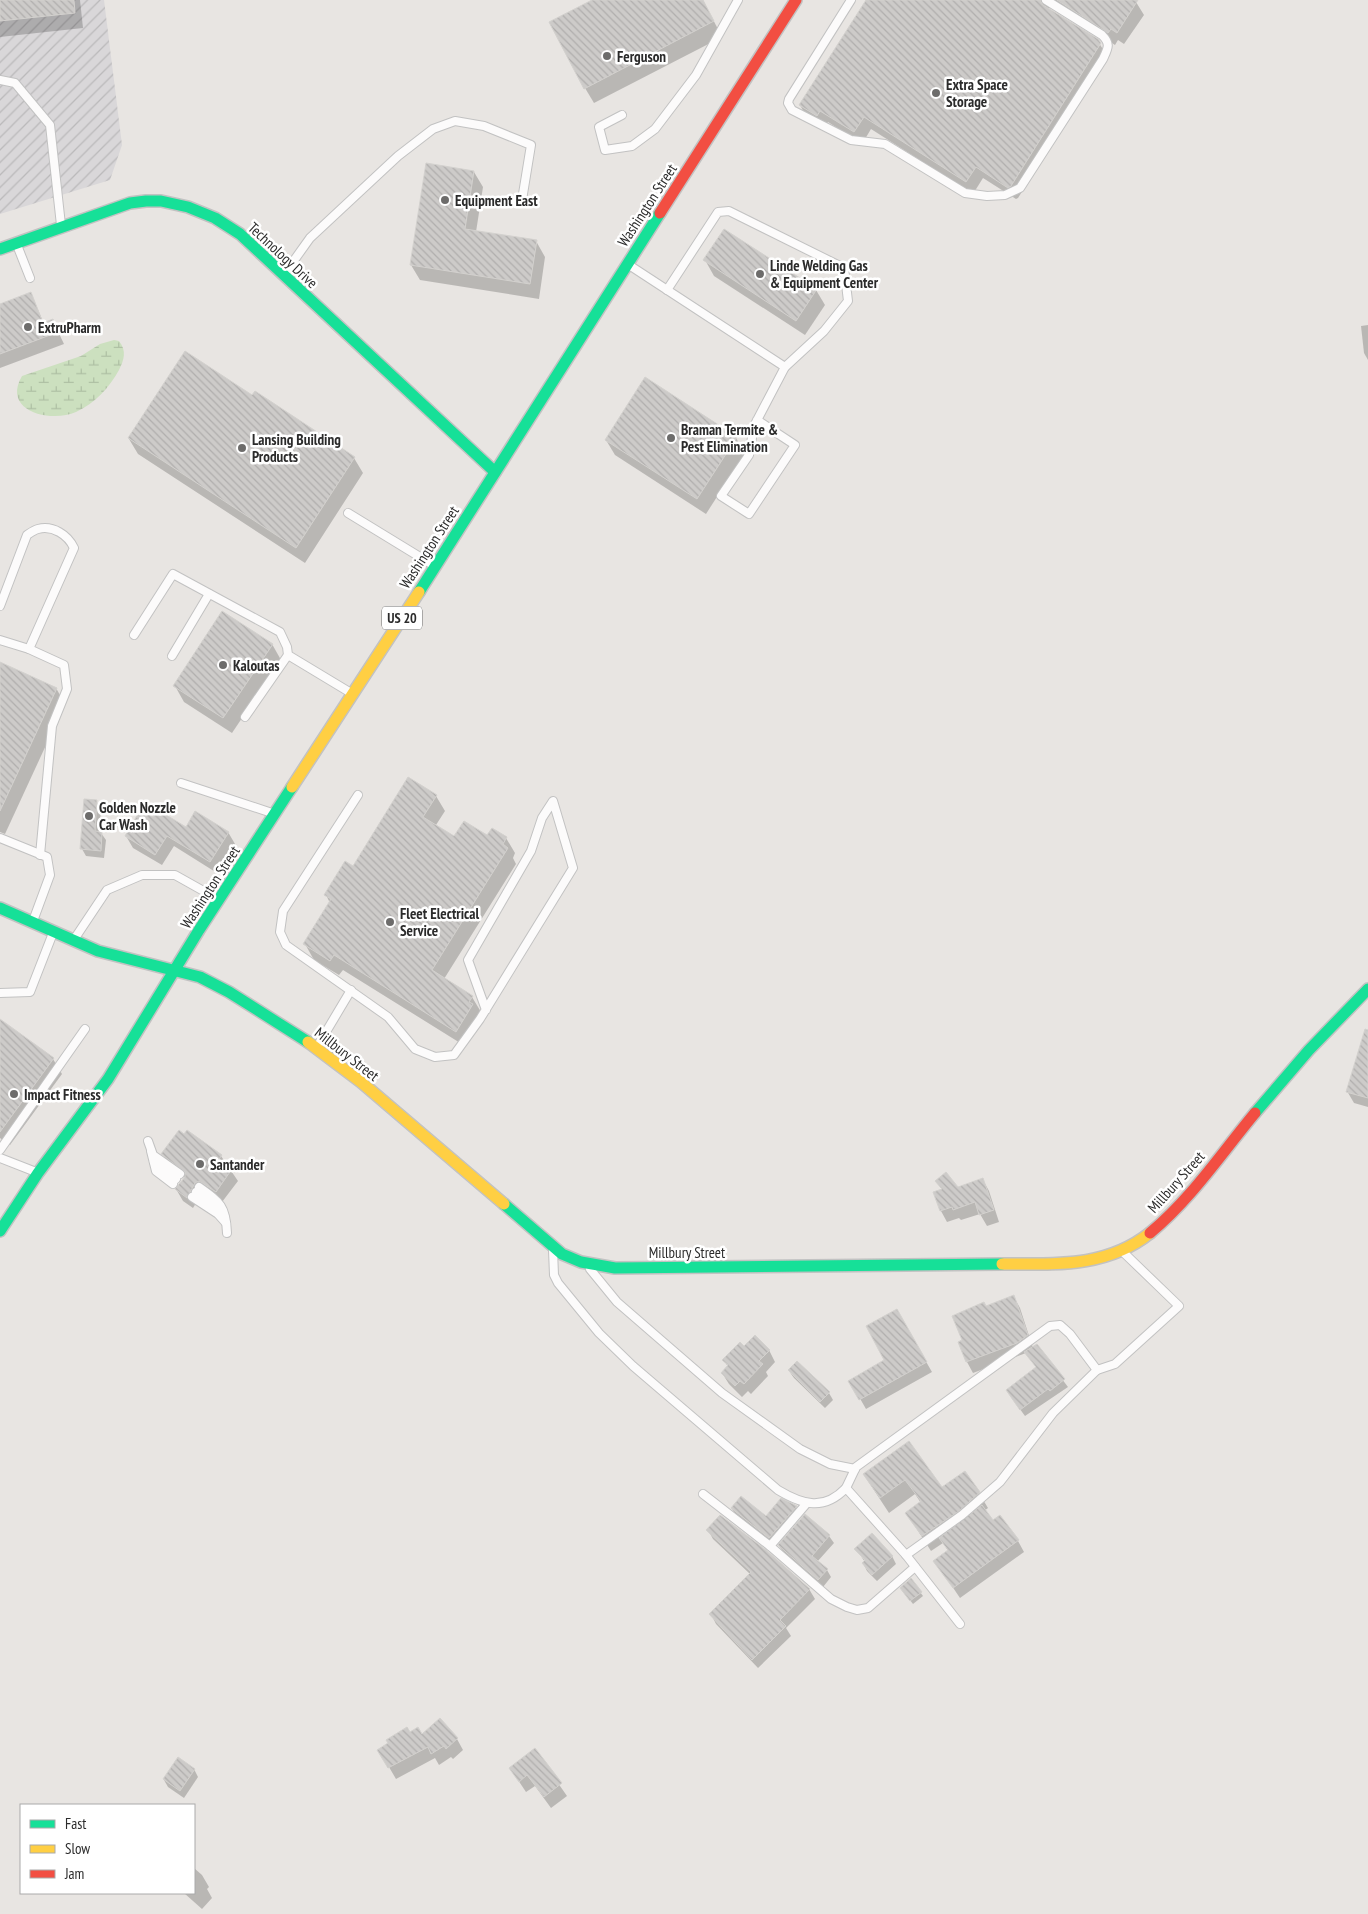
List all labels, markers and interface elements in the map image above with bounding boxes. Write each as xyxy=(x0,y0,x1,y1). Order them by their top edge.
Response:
place label: Ferguson xyxy=(617,47,666,66)
marker: Ferguson xyxy=(601,50,613,62)
place label: Extra Space Storage xyxy=(946,75,1008,111)
marker: Extra Space Storage xyxy=(930,87,942,99)
street label: Washington Street xyxy=(613,160,681,250)
place label: Equipment East xyxy=(455,191,538,210)
marker: Equipment East xyxy=(439,194,451,206)
street label: Technology Drive xyxy=(244,218,322,292)
place label: Linde Welding Gas & Equipment Center xyxy=(770,256,879,292)
marker: Linde Welding Gas & Equipment Center xyxy=(754,268,766,280)
place label: ExtruPharm xyxy=(38,318,101,337)
marker: ExtruPharm xyxy=(22,321,34,333)
place label: Braman Termite & Pest Elimination xyxy=(681,420,778,456)
place label: Lansing Building Products xyxy=(252,430,341,466)
marker: Braman Termite & Pest Elimination xyxy=(665,432,677,444)
marker: Lansing Building Products xyxy=(236,442,248,454)
street label: Washington Street xyxy=(395,502,463,592)
road number: US 20 xyxy=(382,606,422,630)
place label: Kaloutas xyxy=(233,656,280,675)
marker: Kaloutas xyxy=(217,659,229,671)
place label: Golden Nozzle Car Wash xyxy=(99,798,176,834)
marker: Golden Nozzle Car Wash xyxy=(83,810,95,822)
street label: Washington Street xyxy=(176,842,244,932)
place label: Fleet Electrical Service xyxy=(400,904,480,940)
marker: Fleet Electrical Service xyxy=(384,916,396,928)
street label: Millbury Street xyxy=(311,1023,383,1085)
place label: Impact Fitness xyxy=(24,1085,101,1104)
marker: Impact Fitness xyxy=(8,1088,20,1100)
street label: Millbury Street xyxy=(1143,1147,1209,1217)
place label: Santander xyxy=(210,1155,265,1174)
marker: Santander xyxy=(194,1158,206,1170)
street label: Millbury Street xyxy=(649,1243,725,1262)
legend xyxy=(20,1804,195,1894)
text: Fast xyxy=(65,1814,86,1833)
text: Slow xyxy=(65,1839,90,1858)
text: Jam xyxy=(64,1864,84,1883)

